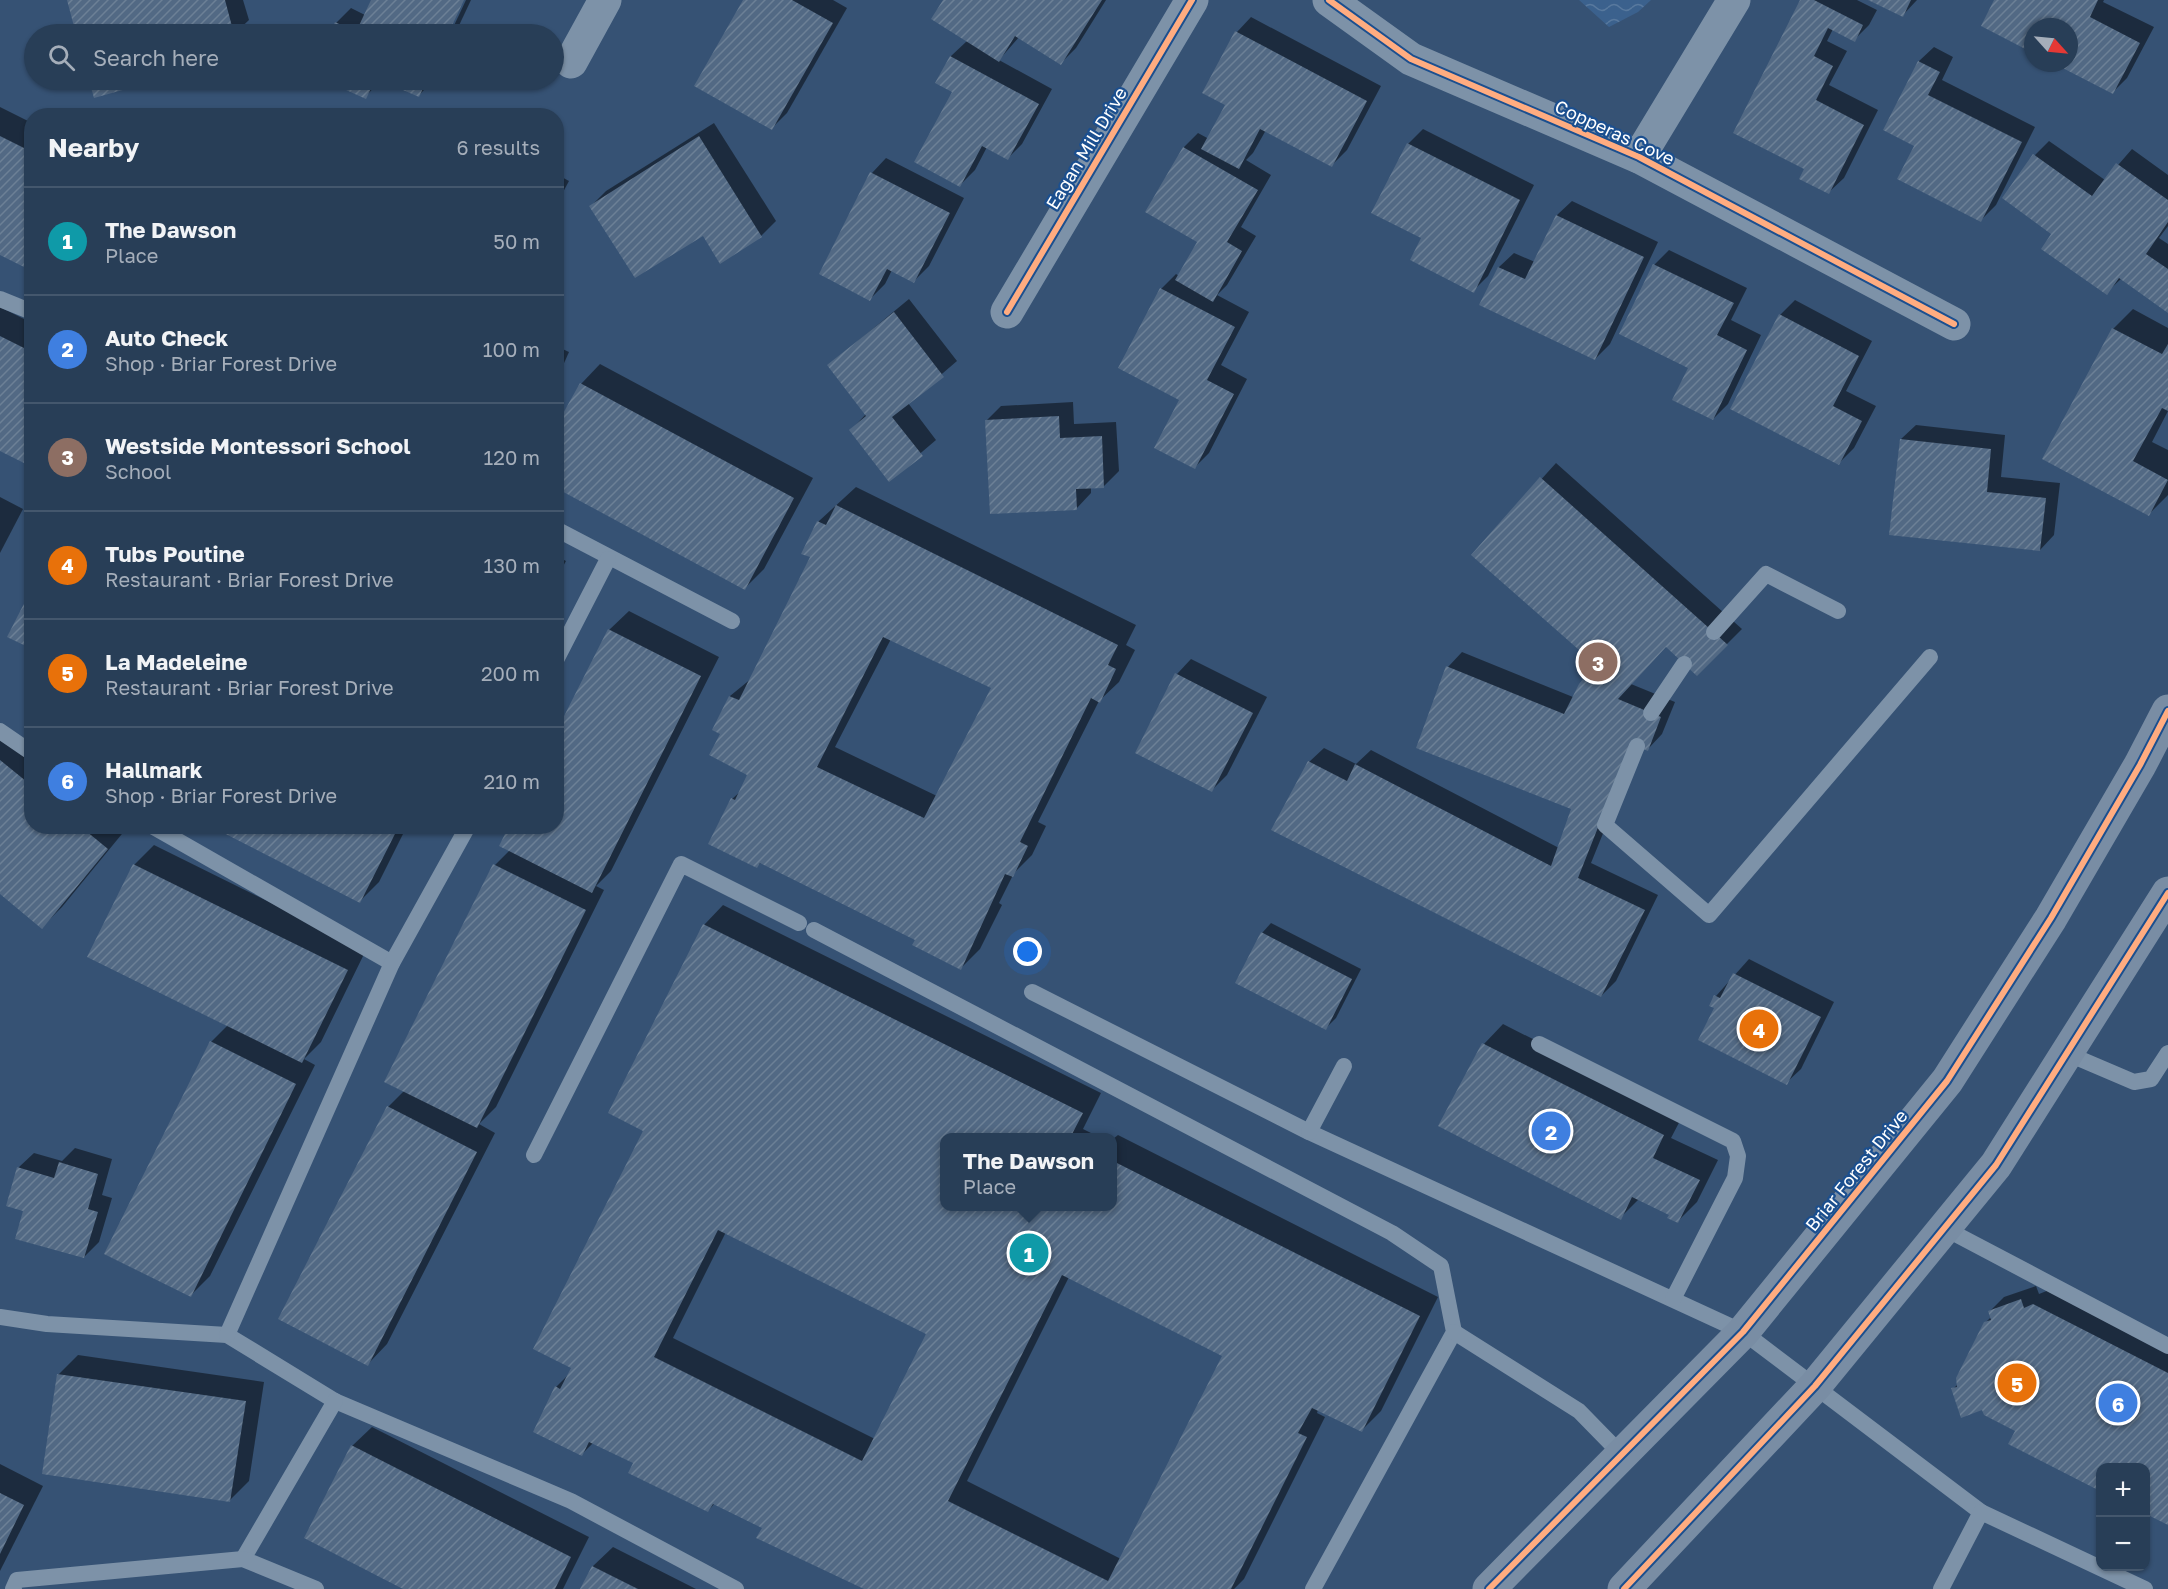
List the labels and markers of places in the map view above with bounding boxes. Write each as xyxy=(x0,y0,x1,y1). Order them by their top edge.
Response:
pin: 3 xyxy=(1578,640,1618,684)
pin: 4 xyxy=(1740,1006,1778,1052)
pin: 2 xyxy=(1532,1108,1570,1154)
pin: 1 xyxy=(1010,1230,1048,1276)
pin: 5 xyxy=(1998,1360,2036,1406)
pin: 6 xyxy=(2098,1380,2138,1426)

